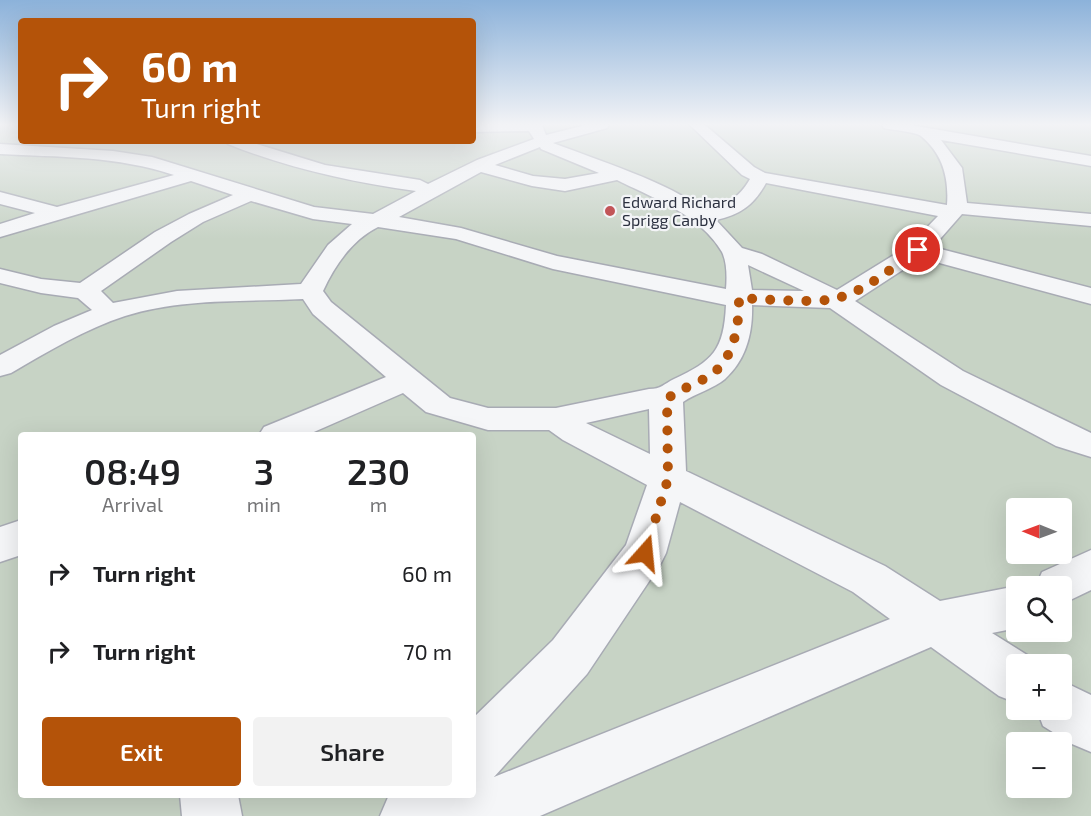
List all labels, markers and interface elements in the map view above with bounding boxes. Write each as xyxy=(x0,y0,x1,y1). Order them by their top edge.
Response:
text: 60 m xyxy=(141,40,238,90)
icon: right xyxy=(42,42,120,120)
text: Turn right xyxy=(141,91,261,123)
place label: Edward Richard Sprigg Canby xyxy=(622,192,736,229)
marker: Edward Richard Sprigg Canby xyxy=(603,204,617,218)
pin xyxy=(892,224,943,275)
icon: arrive xyxy=(901,233,934,266)
text: 08:49 xyxy=(84,449,181,492)
text: 3 xyxy=(254,449,274,492)
text: 230 xyxy=(347,449,410,492)
text: Arrival xyxy=(102,492,163,516)
text: min xyxy=(247,492,281,516)
text: m xyxy=(370,492,387,516)
north arrow xyxy=(1006,498,1072,564)
map controls xyxy=(1006,498,1072,798)
position arrow xyxy=(613,521,677,585)
icon: right xyxy=(42,557,75,590)
text: Turn right xyxy=(93,560,195,586)
text: 60 m xyxy=(402,560,452,586)
button: search xyxy=(1006,576,1072,642)
icon: right xyxy=(42,635,75,668)
text: Turn right xyxy=(93,638,195,664)
text: 70 m xyxy=(403,638,452,664)
button: + xyxy=(1006,654,1072,720)
button: Exit xyxy=(42,717,241,786)
button: Share xyxy=(253,717,452,786)
button: − xyxy=(1006,732,1072,798)

